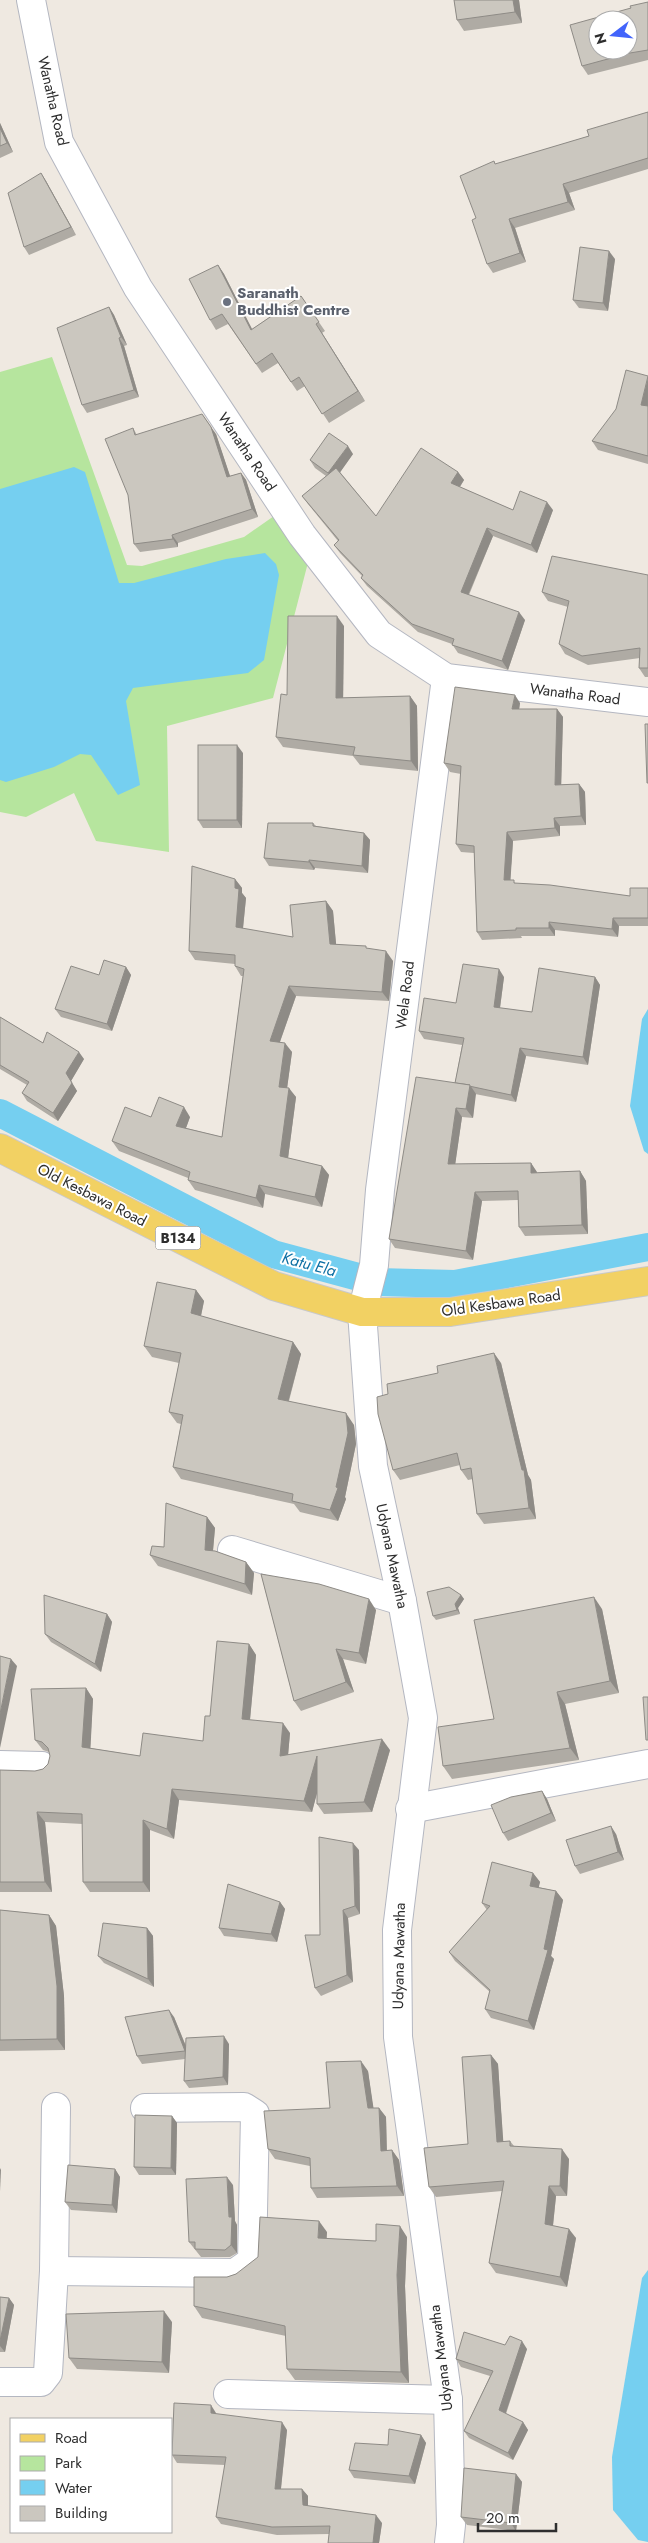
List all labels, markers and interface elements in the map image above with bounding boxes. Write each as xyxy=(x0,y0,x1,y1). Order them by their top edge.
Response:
north arrow xyxy=(588,10,638,60)
text: N xyxy=(589,30,612,47)
street label: Wanatha Road xyxy=(32,54,74,148)
place label: Saranath Buddhist Centre xyxy=(237,282,350,321)
marker: Saranath Buddhist Centre xyxy=(221,296,233,308)
street label: Wanatha Road xyxy=(212,408,282,496)
street label: Wanatha Road xyxy=(528,678,622,710)
street label: Wela Road xyxy=(390,959,420,1031)
street label: Old Kesbawa Road xyxy=(33,1158,151,1232)
road number: B134 xyxy=(156,1226,200,1250)
water label: Katu Ela xyxy=(279,1246,339,1282)
street label: Old Kesbawa Road xyxy=(440,1284,562,1322)
street label: Udyana Mawatha xyxy=(370,1502,414,1610)
street label: Udyana Mawatha xyxy=(387,1902,411,2010)
street label: Udyana Mawatha xyxy=(424,2304,458,2412)
legend xyxy=(10,2418,172,2533)
text: Road xyxy=(55,2427,87,2449)
text: Park xyxy=(55,2452,82,2474)
text: Water xyxy=(55,2477,93,2499)
scale bar xyxy=(478,2500,556,2532)
text: Building xyxy=(55,2502,107,2524)
text: 20 m xyxy=(486,2507,520,2529)

